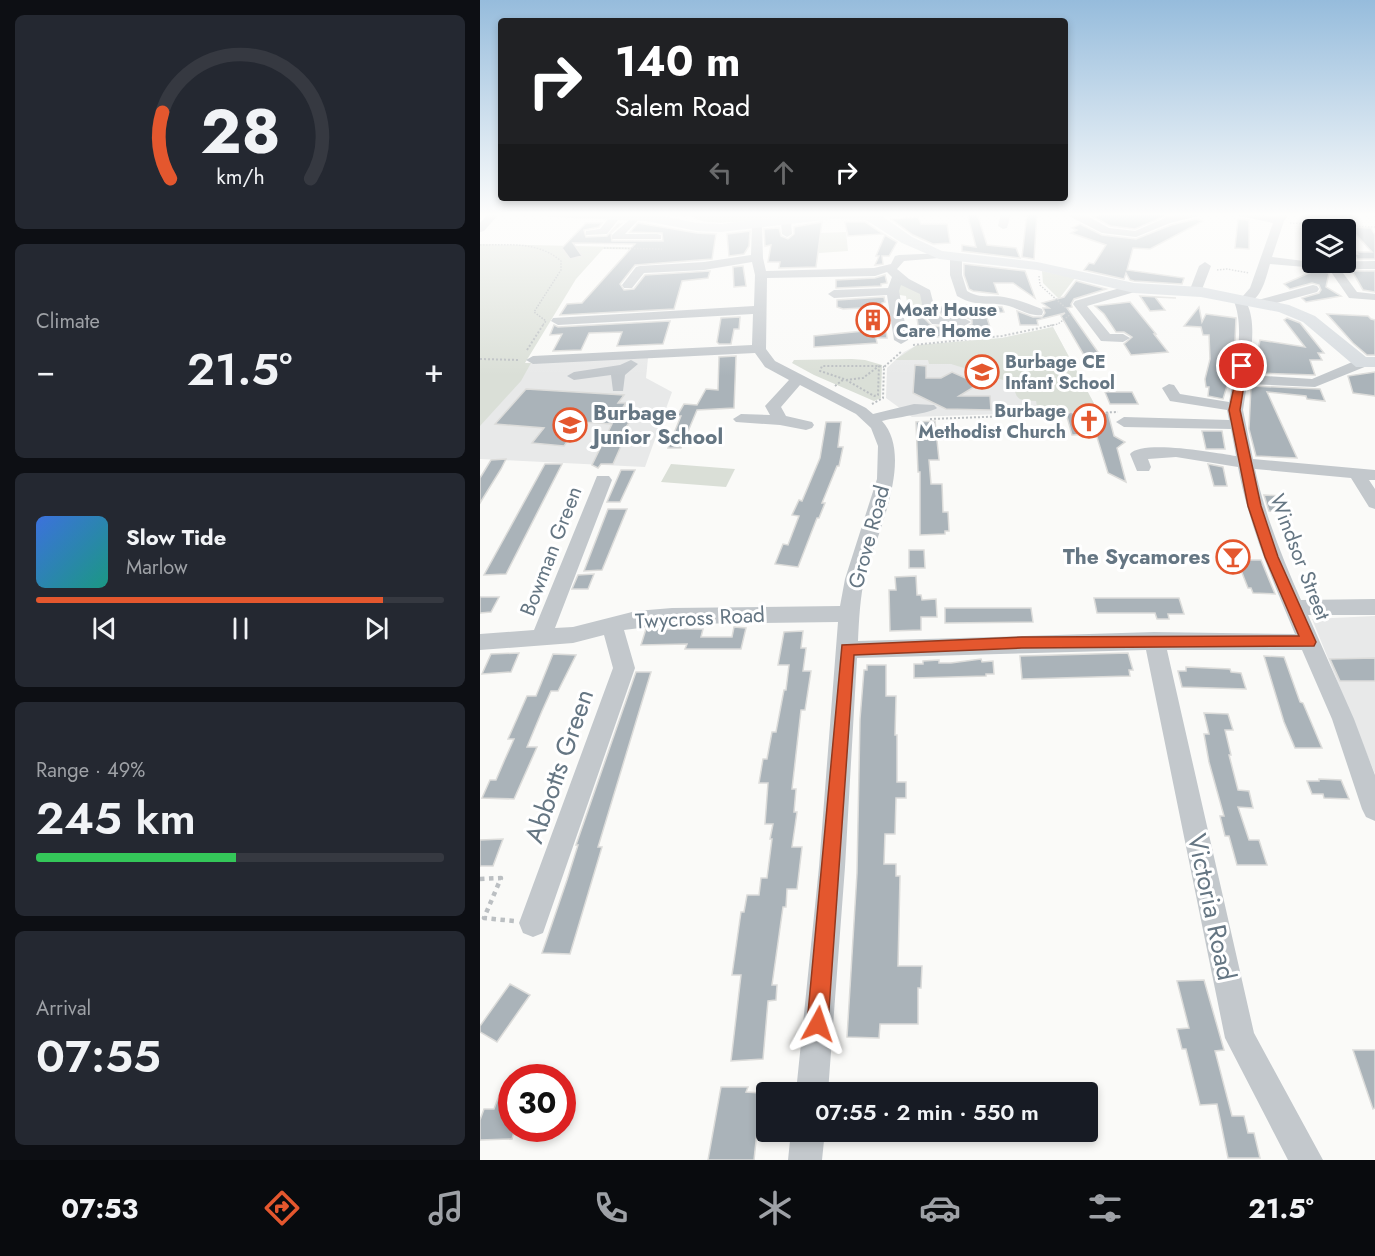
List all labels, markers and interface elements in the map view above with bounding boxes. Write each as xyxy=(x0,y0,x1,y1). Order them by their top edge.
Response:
text: 140 m xyxy=(615,31,741,92)
icon: right xyxy=(516,42,594,120)
text: 28 xyxy=(200,86,280,176)
text: Salem Road xyxy=(615,87,750,126)
icon: left xyxy=(704,156,737,189)
icon: ahead xyxy=(767,156,800,189)
icon: right xyxy=(830,156,863,189)
text: km/h xyxy=(216,161,264,192)
map controls xyxy=(1302,219,1356,273)
button: layers xyxy=(1302,219,1356,273)
place label: Moat House Care Home xyxy=(896,297,997,344)
building icon: Moat House Care Home xyxy=(855,302,891,338)
text: Climate xyxy=(36,307,100,336)
text: 21.5° xyxy=(187,337,292,402)
pin xyxy=(1216,340,1267,391)
text: − xyxy=(36,347,55,394)
text: + xyxy=(424,347,444,394)
place label: Burbage CE Infant School xyxy=(1005,349,1115,396)
icon: arrive xyxy=(1225,349,1258,382)
school or university icon: Burbage CE Infant School xyxy=(964,354,1000,390)
place label: Burbage Junior School xyxy=(589,398,723,452)
place label: Burbage Methodist Church xyxy=(918,398,1066,445)
church icon: Burbage Methodist Church xyxy=(1071,403,1107,439)
school or university icon: Burbage Junior School xyxy=(552,407,588,443)
street label: Bowman Green xyxy=(512,482,590,620)
street label: Grove Road xyxy=(841,482,897,592)
street label: Windsor Street xyxy=(1262,490,1338,624)
text: Slow Tide xyxy=(126,521,226,553)
bar icon: The Sycamores xyxy=(1215,539,1251,575)
place label: The Sycamores xyxy=(1063,542,1210,572)
text: Marlow xyxy=(126,553,188,582)
street label: Twycross Road xyxy=(634,600,766,636)
icon: previous xyxy=(88,612,121,645)
icon: pause xyxy=(224,612,257,645)
icon: next xyxy=(360,612,393,645)
street label: Abbotts Green xyxy=(515,684,603,848)
text: Range · 49% xyxy=(36,756,145,785)
text: 245 km xyxy=(36,786,196,851)
street label: Victoria Road xyxy=(1178,830,1246,984)
position arrow xyxy=(786,992,850,1056)
text: Arrival xyxy=(36,994,91,1023)
text: 07:55 xyxy=(36,1024,161,1089)
speed limit sign: 30 xyxy=(498,1064,576,1142)
text: 07:55 · 2 min · 550 m xyxy=(815,1096,1039,1128)
icon: directions xyxy=(261,1187,303,1229)
icon: music xyxy=(425,1187,467,1229)
icon: phone xyxy=(590,1187,632,1229)
icon: climate xyxy=(754,1187,796,1229)
icon: car xyxy=(919,1187,961,1229)
icon: filters xyxy=(1084,1187,1126,1229)
text: 07:53 xyxy=(61,1189,138,1228)
text: 21.5° xyxy=(1248,1189,1314,1228)

